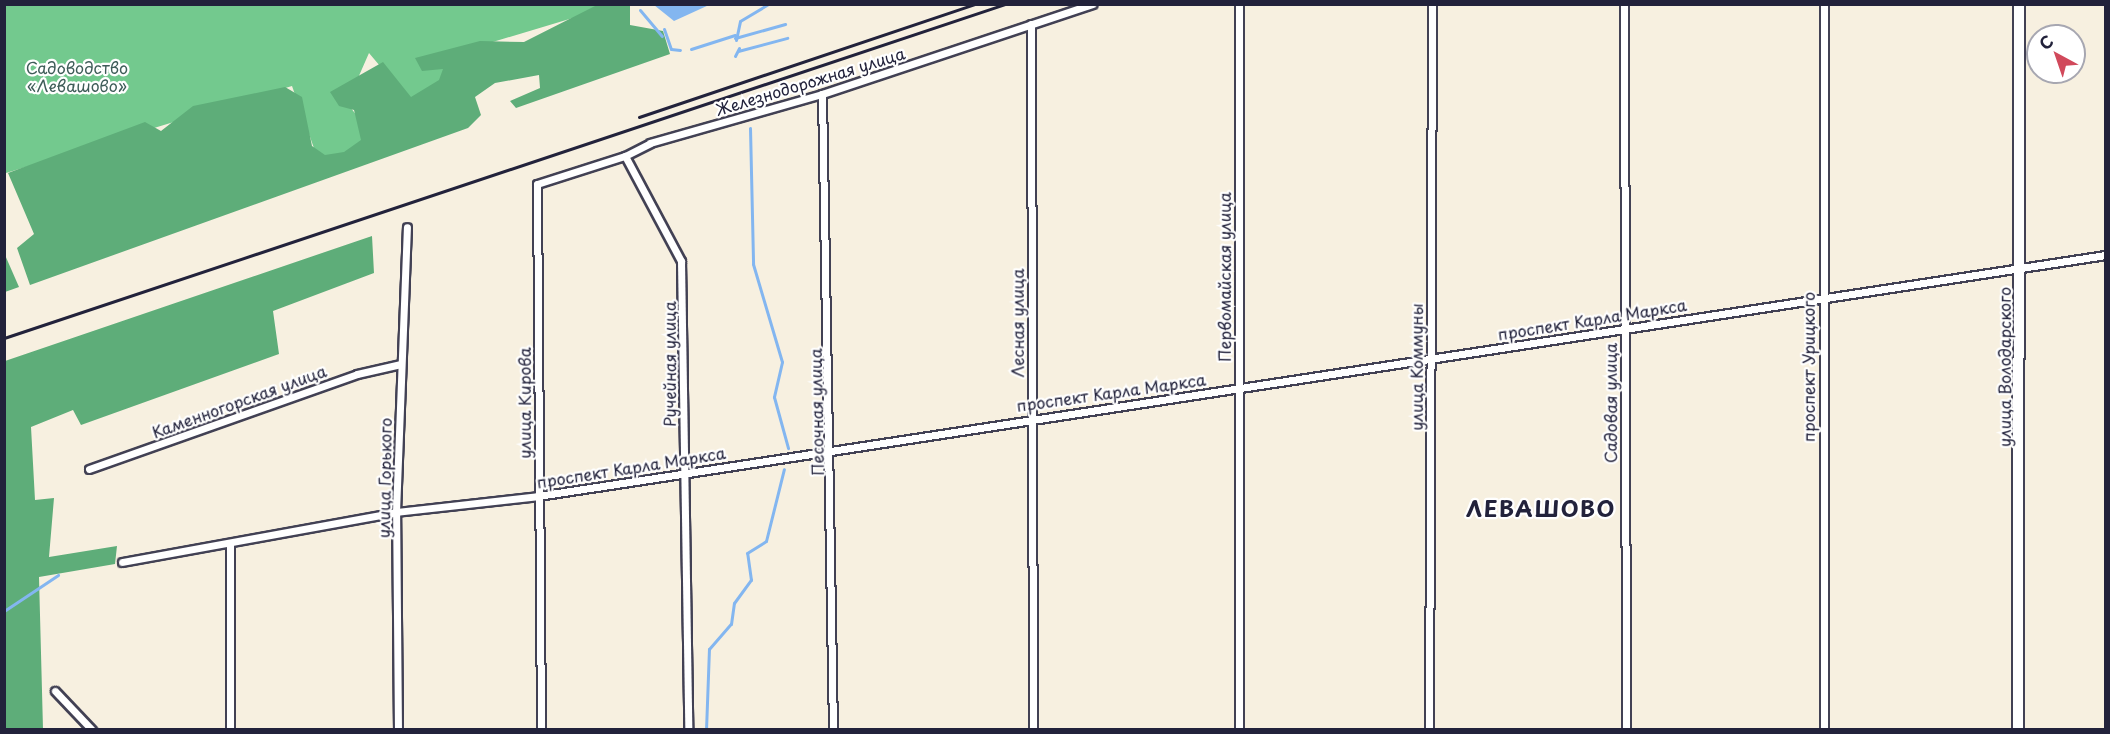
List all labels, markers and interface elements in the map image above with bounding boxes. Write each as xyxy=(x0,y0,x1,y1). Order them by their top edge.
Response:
north arrow xyxy=(2026,24,2086,84)
text: С xyxy=(2033,29,2058,55)
street label: Железнодорожная улица xyxy=(712,43,908,119)
park label: Садоводство «Левашово» xyxy=(26,57,128,95)
street label: Первомайская улица xyxy=(1214,192,1234,362)
street label: Лесная улица xyxy=(1007,268,1027,378)
street label: улица Володарского xyxy=(1994,286,2014,448)
street label: проспект Урицкого xyxy=(1798,291,1818,443)
street label: проспект Карла Маркса xyxy=(1496,294,1688,344)
street label: Ручейная улица xyxy=(659,301,679,427)
street label: улица Коммуны xyxy=(1406,303,1426,431)
street label: Садовая улица xyxy=(1600,343,1620,463)
street label: улица Кирова xyxy=(514,347,534,459)
street label: Песочная улица xyxy=(805,348,827,476)
street label: Каменногорская улица xyxy=(149,360,329,442)
street label: проспект Карла Маркса xyxy=(1014,369,1208,415)
street label: улица Горького xyxy=(373,417,395,539)
street label: проспект Карла Маркса xyxy=(535,442,727,492)
district label: ЛЕВАШОВО xyxy=(1466,495,1616,521)

